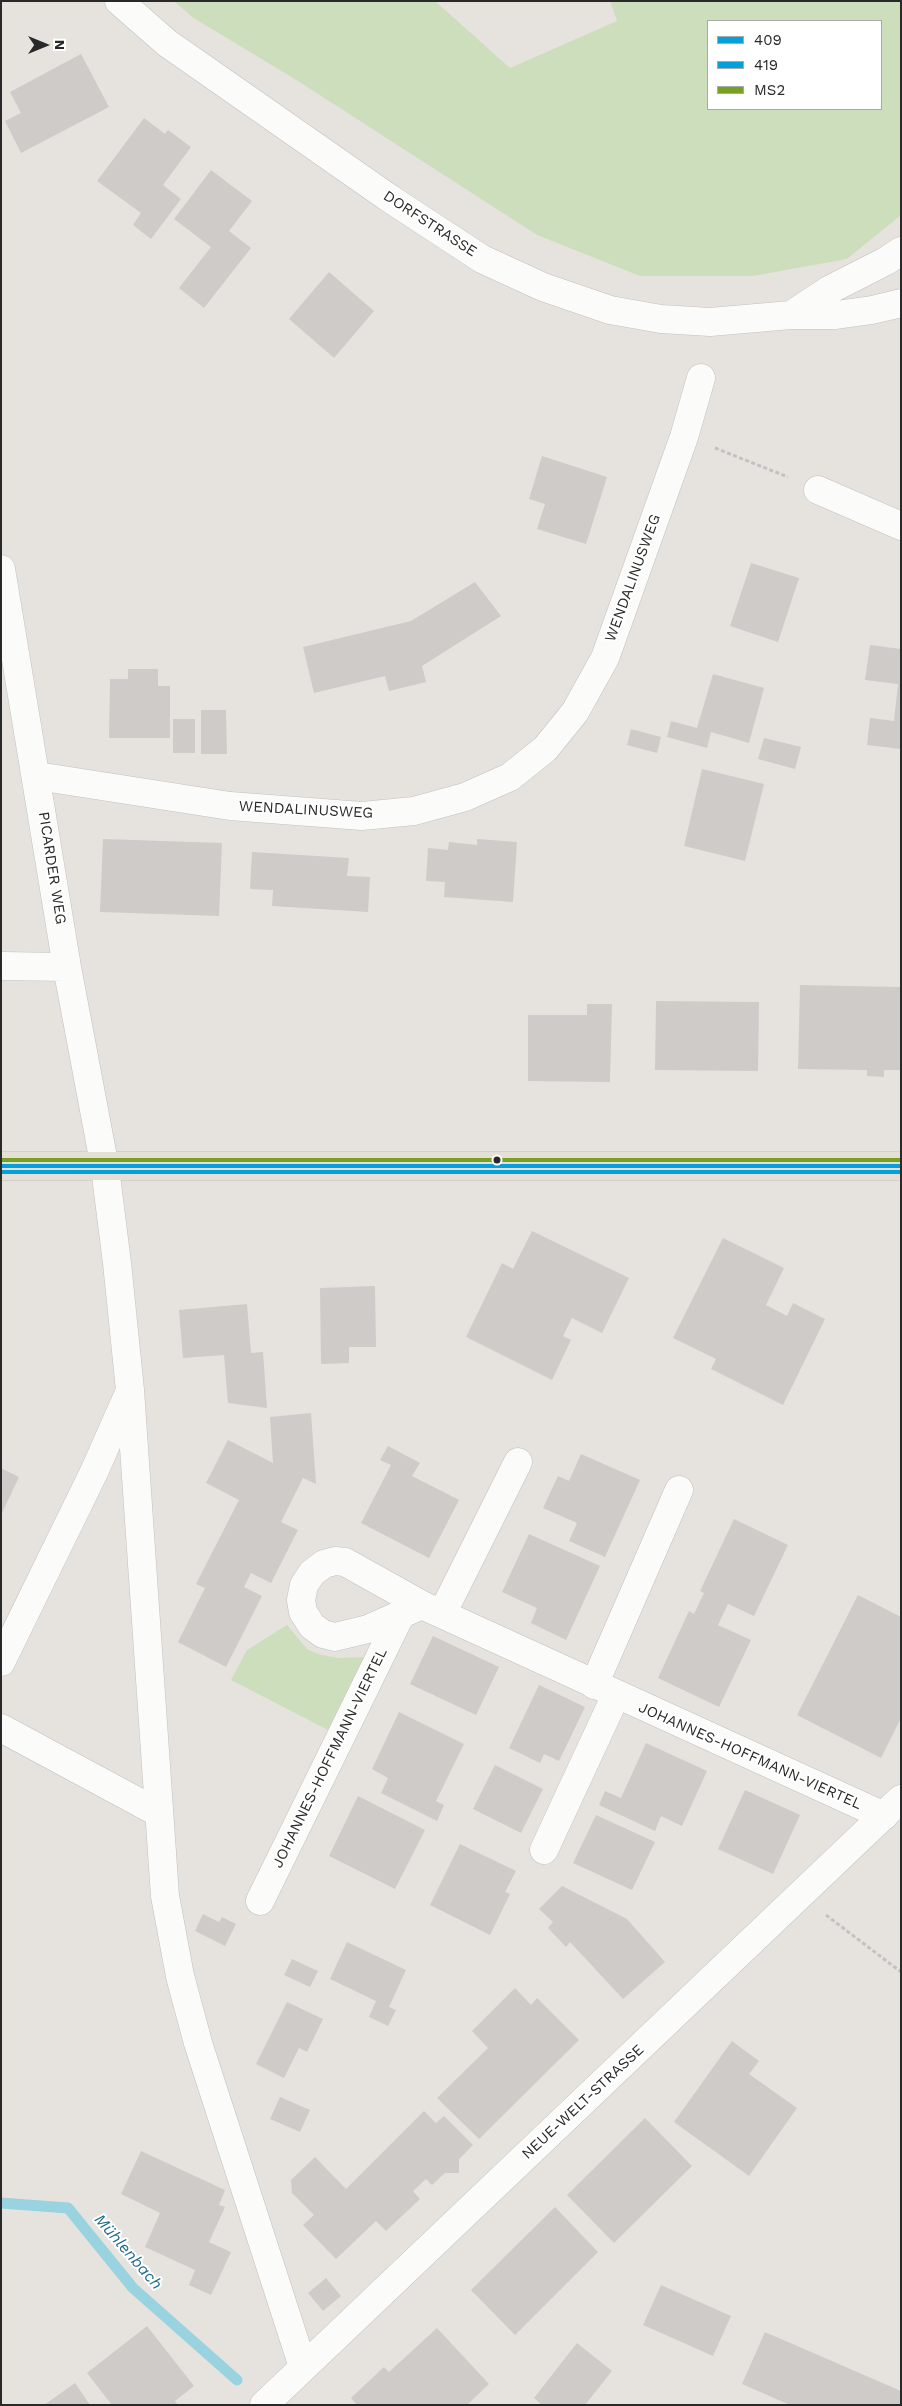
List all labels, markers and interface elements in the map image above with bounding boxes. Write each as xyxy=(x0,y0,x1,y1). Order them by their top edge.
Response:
north arrow xyxy=(20,20,70,70)
legend xyxy=(707,20,882,110)
text: 409 xyxy=(754,31,782,49)
text: N xyxy=(52,40,68,50)
text: 419 xyxy=(754,56,778,74)
text: MS2 xyxy=(754,81,785,99)
street label: DORFSTRASSE xyxy=(380,187,480,261)
street label: WENDALINUSWEG xyxy=(602,512,664,644)
street label: WENDALINUSWEG xyxy=(238,797,374,823)
street label: PICARDER WEG xyxy=(34,810,70,926)
unlabelled marker xyxy=(492,1155,502,1165)
street label: JOHANNES-HOFFMANN-VIERTEL xyxy=(269,1645,391,1871)
street label: JOHANNES-HOFFMANN-VIERTEL xyxy=(636,1698,864,1814)
street label: NEUE-WELT-STRASSE xyxy=(518,2041,648,2163)
water label: Mühlenbach xyxy=(90,2210,166,2294)

